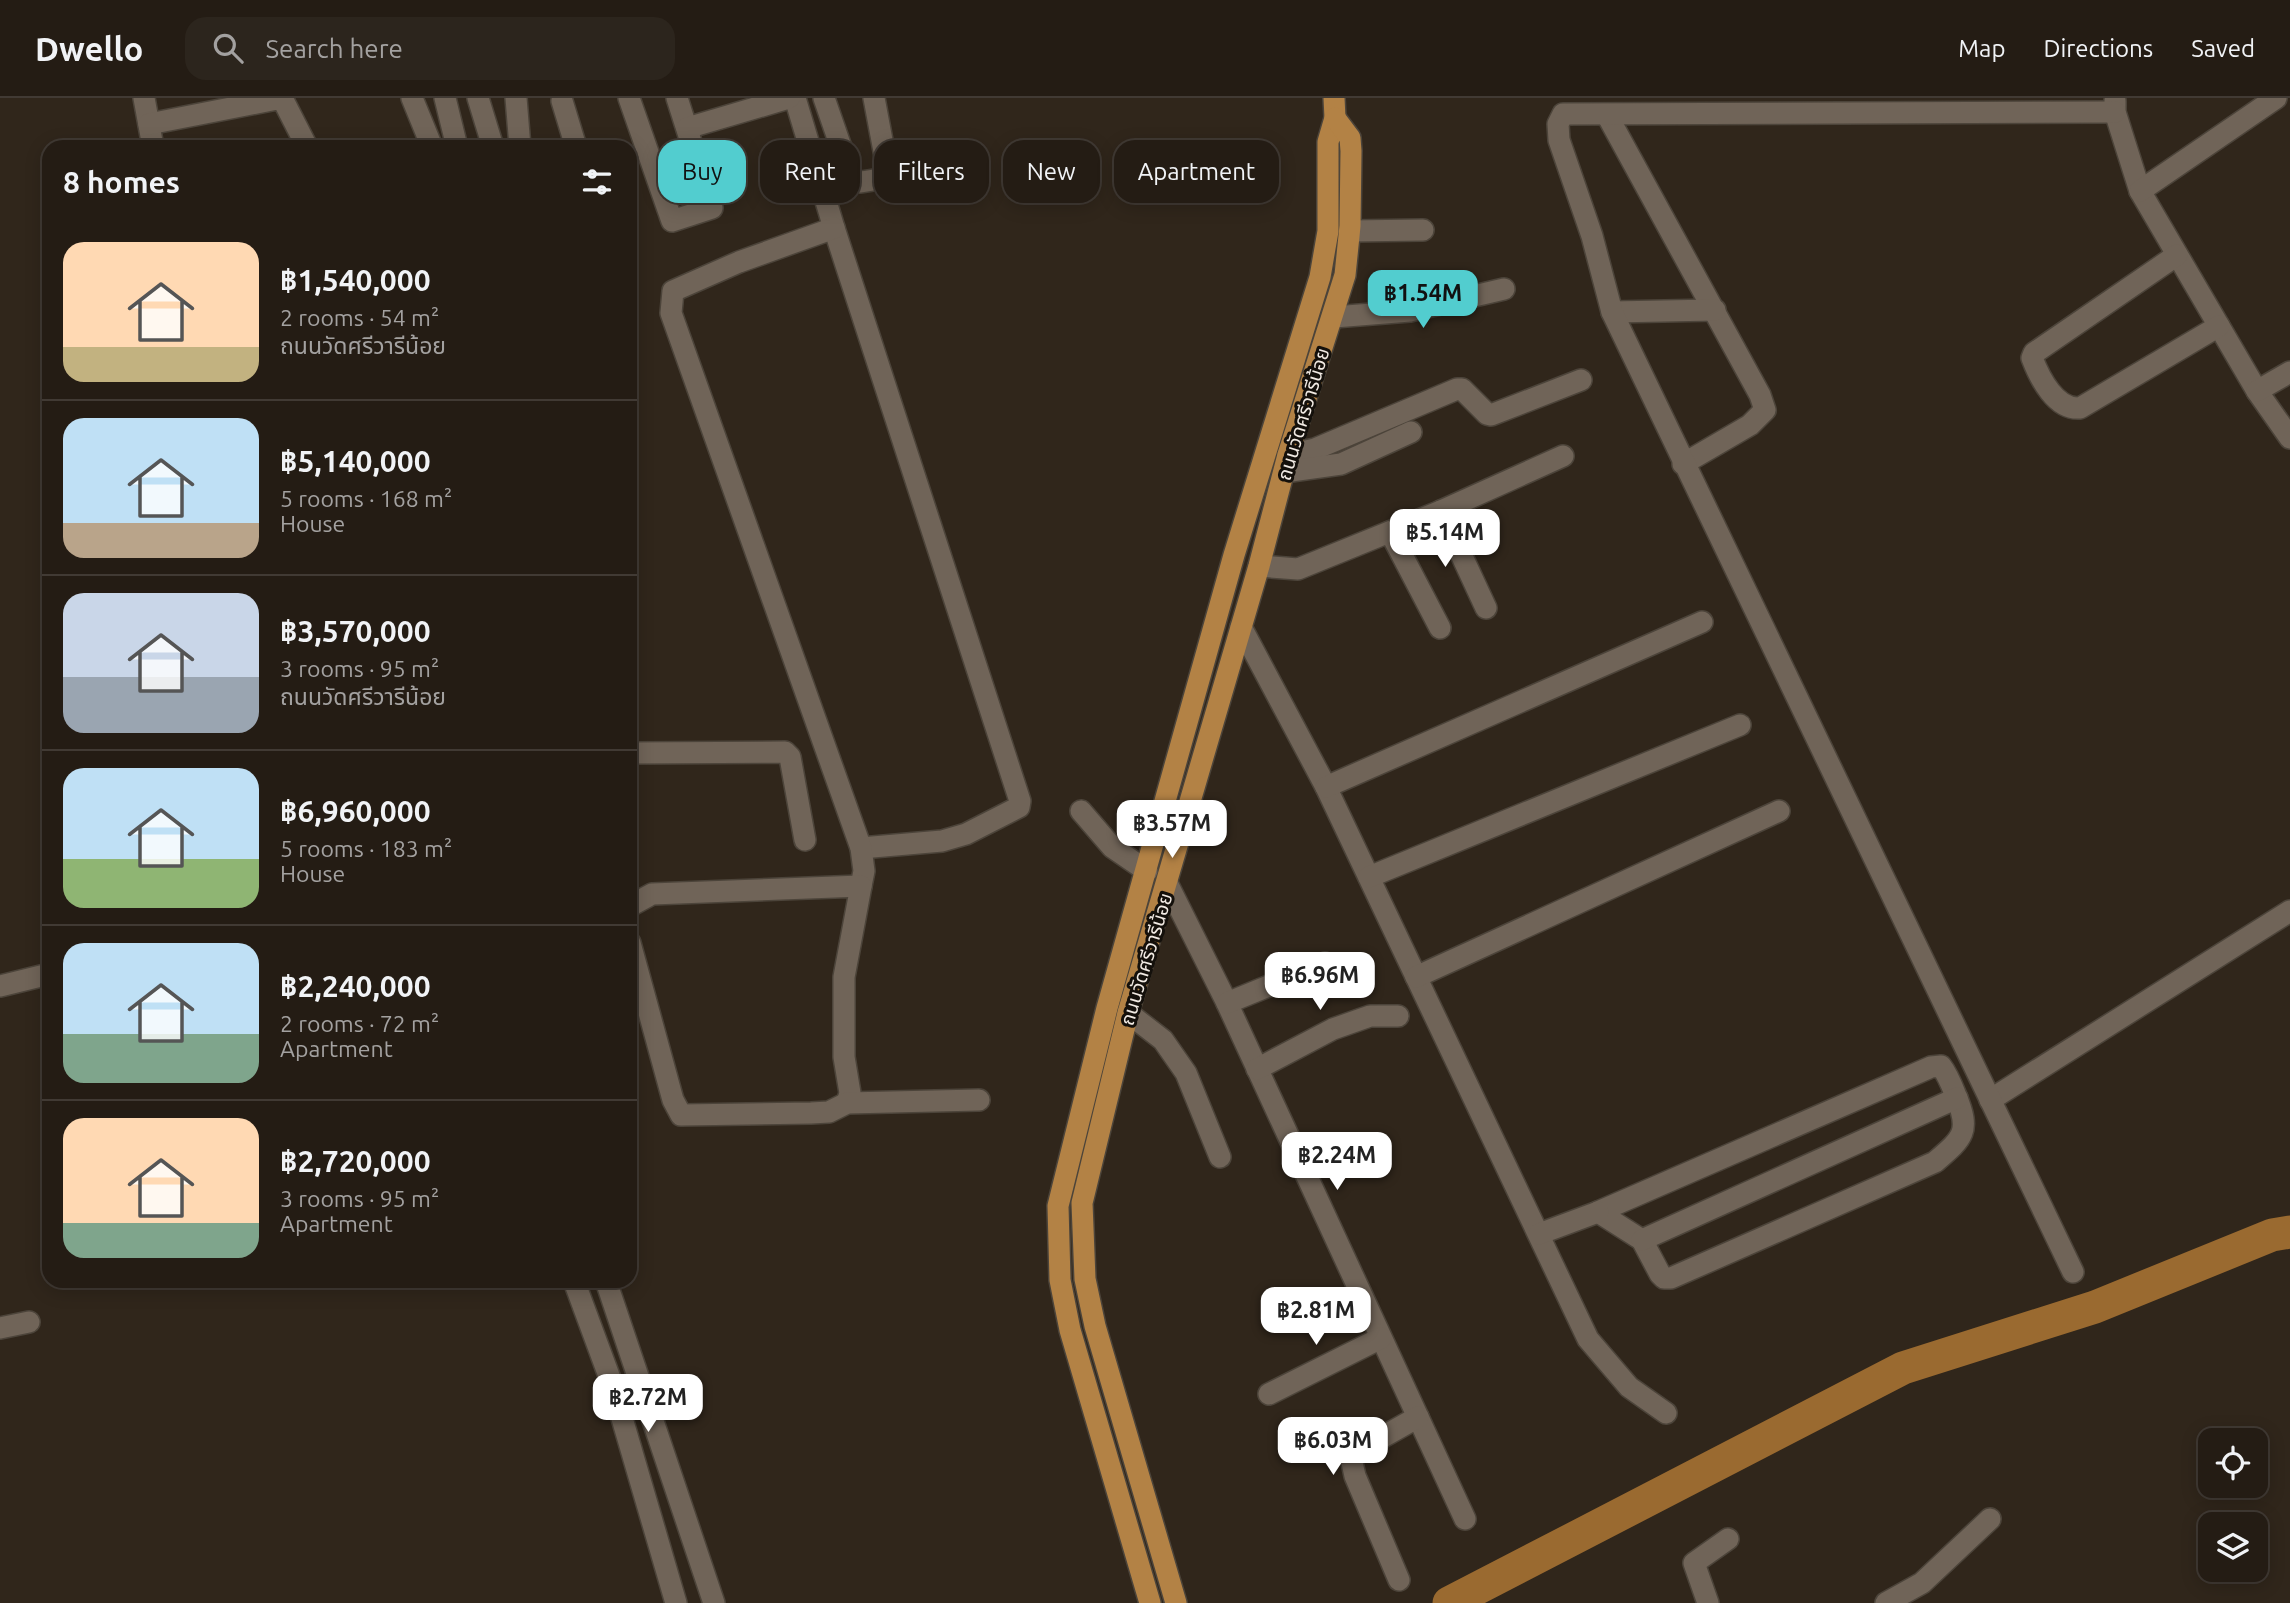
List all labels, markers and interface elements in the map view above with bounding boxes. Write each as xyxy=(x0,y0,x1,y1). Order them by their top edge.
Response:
search box xyxy=(185,17,675,80)
icon: search xyxy=(209,29,247,67)
text: Dwello xyxy=(35,30,143,67)
text: Search here xyxy=(265,34,403,63)
text: Map xyxy=(1958,35,2005,62)
text: Directions xyxy=(2043,35,2153,62)
text: Saved xyxy=(2191,35,2255,62)
chip: Buy xyxy=(658,140,746,203)
chip: Rent xyxy=(760,140,860,203)
chip: Filters xyxy=(874,140,989,203)
chip: New xyxy=(1003,140,1100,203)
chip: Apartment xyxy=(1114,140,1279,203)
icon: filters xyxy=(578,163,616,201)
text: 8 homes xyxy=(63,165,180,199)
text: ฿1,540,000 xyxy=(280,263,431,297)
icon: home xyxy=(119,270,203,354)
pin: ฿1.54M xyxy=(1366,271,1480,330)
text: ฿1.54M xyxy=(1384,280,1462,305)
text: 2 rooms · 54 m² xyxy=(280,305,439,330)
text: ถนนวัดศรีวารีน้อย xyxy=(280,333,446,358)
street label: ถนนวัดศรีวารีน้อย xyxy=(1272,345,1334,483)
text: ฿5,140,000 xyxy=(280,444,431,478)
icon: home xyxy=(119,446,203,530)
text: 5 rooms · 168 m² xyxy=(280,486,452,511)
pin: ฿5.14M xyxy=(1388,510,1502,569)
text: House xyxy=(280,511,345,536)
text: ฿5.14M xyxy=(1406,519,1484,544)
text: ฿3,570,000 xyxy=(280,614,431,648)
icon: home xyxy=(119,621,203,705)
text: 3 rooms · 95 m² xyxy=(280,656,439,681)
text: ถนนวัดศรีวารีน้อย xyxy=(280,684,446,709)
text: ฿6,960,000 xyxy=(280,794,431,828)
icon: home xyxy=(119,796,203,880)
pin: ฿3.57M xyxy=(1115,800,1229,860)
text: ฿3.57M xyxy=(1133,810,1211,835)
text: 5 rooms · 183 m² xyxy=(280,836,452,861)
text: House xyxy=(280,861,345,886)
street label: ถนนวัดศรีวารีน้อย xyxy=(1115,890,1177,1028)
pin: ฿6.96M xyxy=(1263,953,1377,1012)
text: ฿6.96M xyxy=(1281,962,1359,987)
text: ฿2,240,000 xyxy=(280,969,431,1003)
icon: home xyxy=(119,971,203,1055)
text: 2 rooms · 72 m² xyxy=(280,1011,439,1036)
text: Apartment xyxy=(280,1036,393,1061)
pin: ฿2.24M xyxy=(1280,1132,1394,1192)
text: ฿2.24M xyxy=(1298,1142,1376,1167)
text: ฿2,720,000 xyxy=(280,1144,431,1178)
icon: home xyxy=(119,1146,203,1230)
text: 3 rooms · 95 m² xyxy=(280,1186,439,1211)
text: Apartment xyxy=(280,1211,393,1236)
pin: ฿2.81M xyxy=(1259,1288,1373,1347)
text: ฿2.81M xyxy=(1277,1297,1355,1322)
pin: ฿2.72M xyxy=(591,1374,705,1434)
text: ฿2.72M xyxy=(609,1384,687,1409)
pin: ฿6.03M xyxy=(1276,1418,1390,1477)
text: ฿6.03M xyxy=(1294,1427,1372,1452)
map controls xyxy=(2198,1428,2268,1582)
button: locate xyxy=(2198,1428,2268,1498)
button: layers xyxy=(2198,1512,2268,1582)

